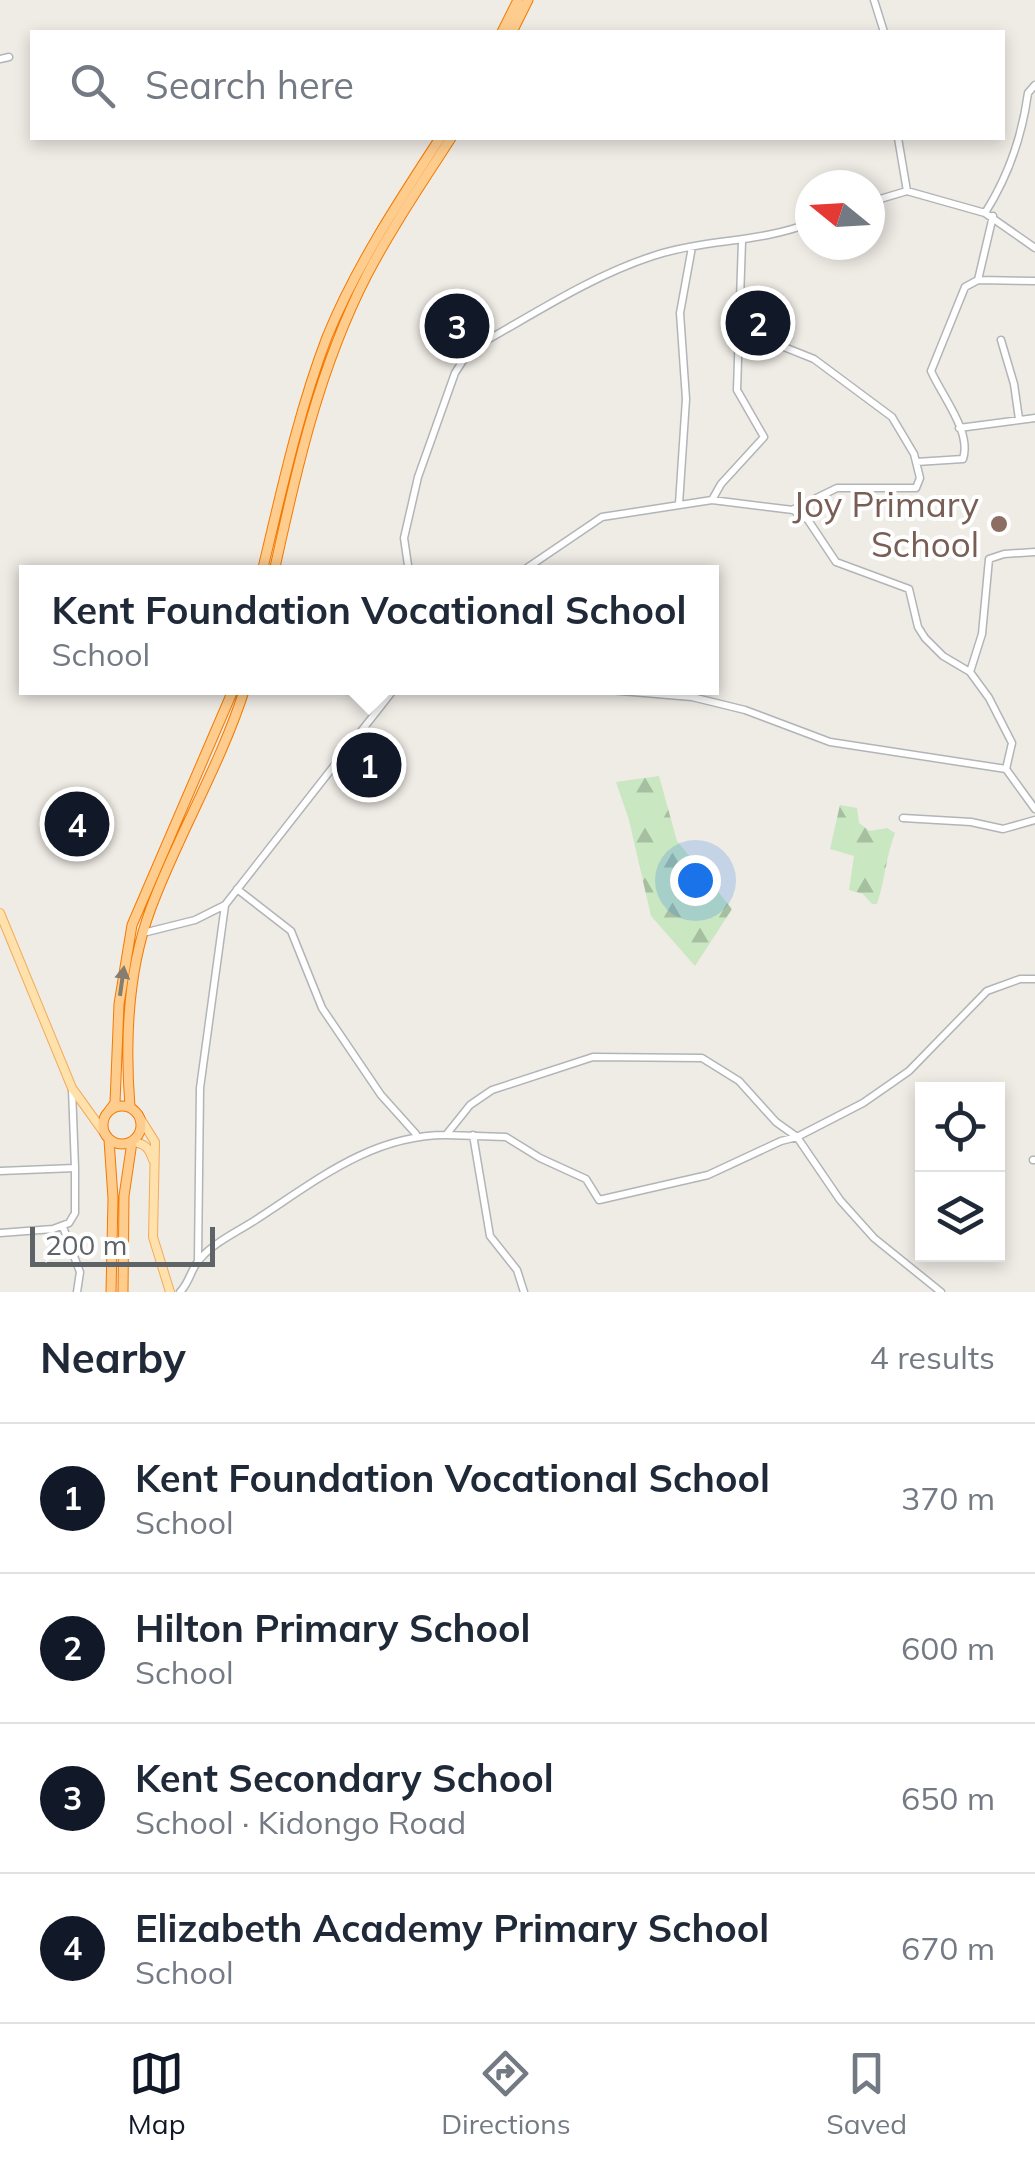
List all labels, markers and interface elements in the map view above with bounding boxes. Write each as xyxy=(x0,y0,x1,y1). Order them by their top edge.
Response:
search box xyxy=(30,30,1005,140)
icon: search xyxy=(65,58,120,113)
text: Search here xyxy=(145,61,354,109)
north arrow xyxy=(795,170,885,260)
pin: 2 xyxy=(726,286,790,360)
pin: 3 xyxy=(424,288,490,364)
place label: Joy Primary School xyxy=(792,482,979,566)
marker: Joy Primary School xyxy=(988,513,1010,535)
popup xyxy=(19,565,719,695)
text: Kent Foundation Vocational School xyxy=(52,586,686,634)
text: School xyxy=(52,634,150,674)
pin: 1 xyxy=(336,728,402,802)
pin: 4 xyxy=(44,786,110,862)
your location xyxy=(670,855,721,906)
one-way arrow xyxy=(114,964,130,996)
map controls xyxy=(915,1082,1005,1262)
button: locate xyxy=(915,1082,1005,1172)
button: layers xyxy=(915,1172,1005,1262)
scale bar xyxy=(30,1222,215,1266)
text: 200 m xyxy=(45,1227,127,1262)
text: Nearby xyxy=(40,1331,186,1384)
text: 4 results xyxy=(870,1337,995,1377)
text: Kent Foundation Vocational School xyxy=(135,1454,770,1502)
text: 1 xyxy=(63,1478,82,1518)
text: 370 m xyxy=(901,1478,995,1518)
text: School xyxy=(135,1502,234,1542)
text: Hilton Primary School xyxy=(135,1604,530,1652)
text: 2 xyxy=(63,1628,82,1668)
text: 600 m xyxy=(901,1628,995,1668)
text: School xyxy=(135,1652,234,1692)
text: Kent Secondary School xyxy=(135,1754,554,1802)
text: 3 xyxy=(63,1778,82,1818)
text: 650 m xyxy=(901,1778,995,1818)
text: School · Kidongo Road xyxy=(135,1802,466,1842)
text: Elizabeth Academy Primary School xyxy=(135,1904,769,1952)
text: 4 xyxy=(63,1928,82,1968)
text: 670 m xyxy=(901,1928,995,1968)
text: School xyxy=(135,1952,234,1992)
tab: Map xyxy=(128,2046,185,2141)
tab: Directions xyxy=(441,2046,571,2141)
tab: Saved xyxy=(826,2046,907,2141)

